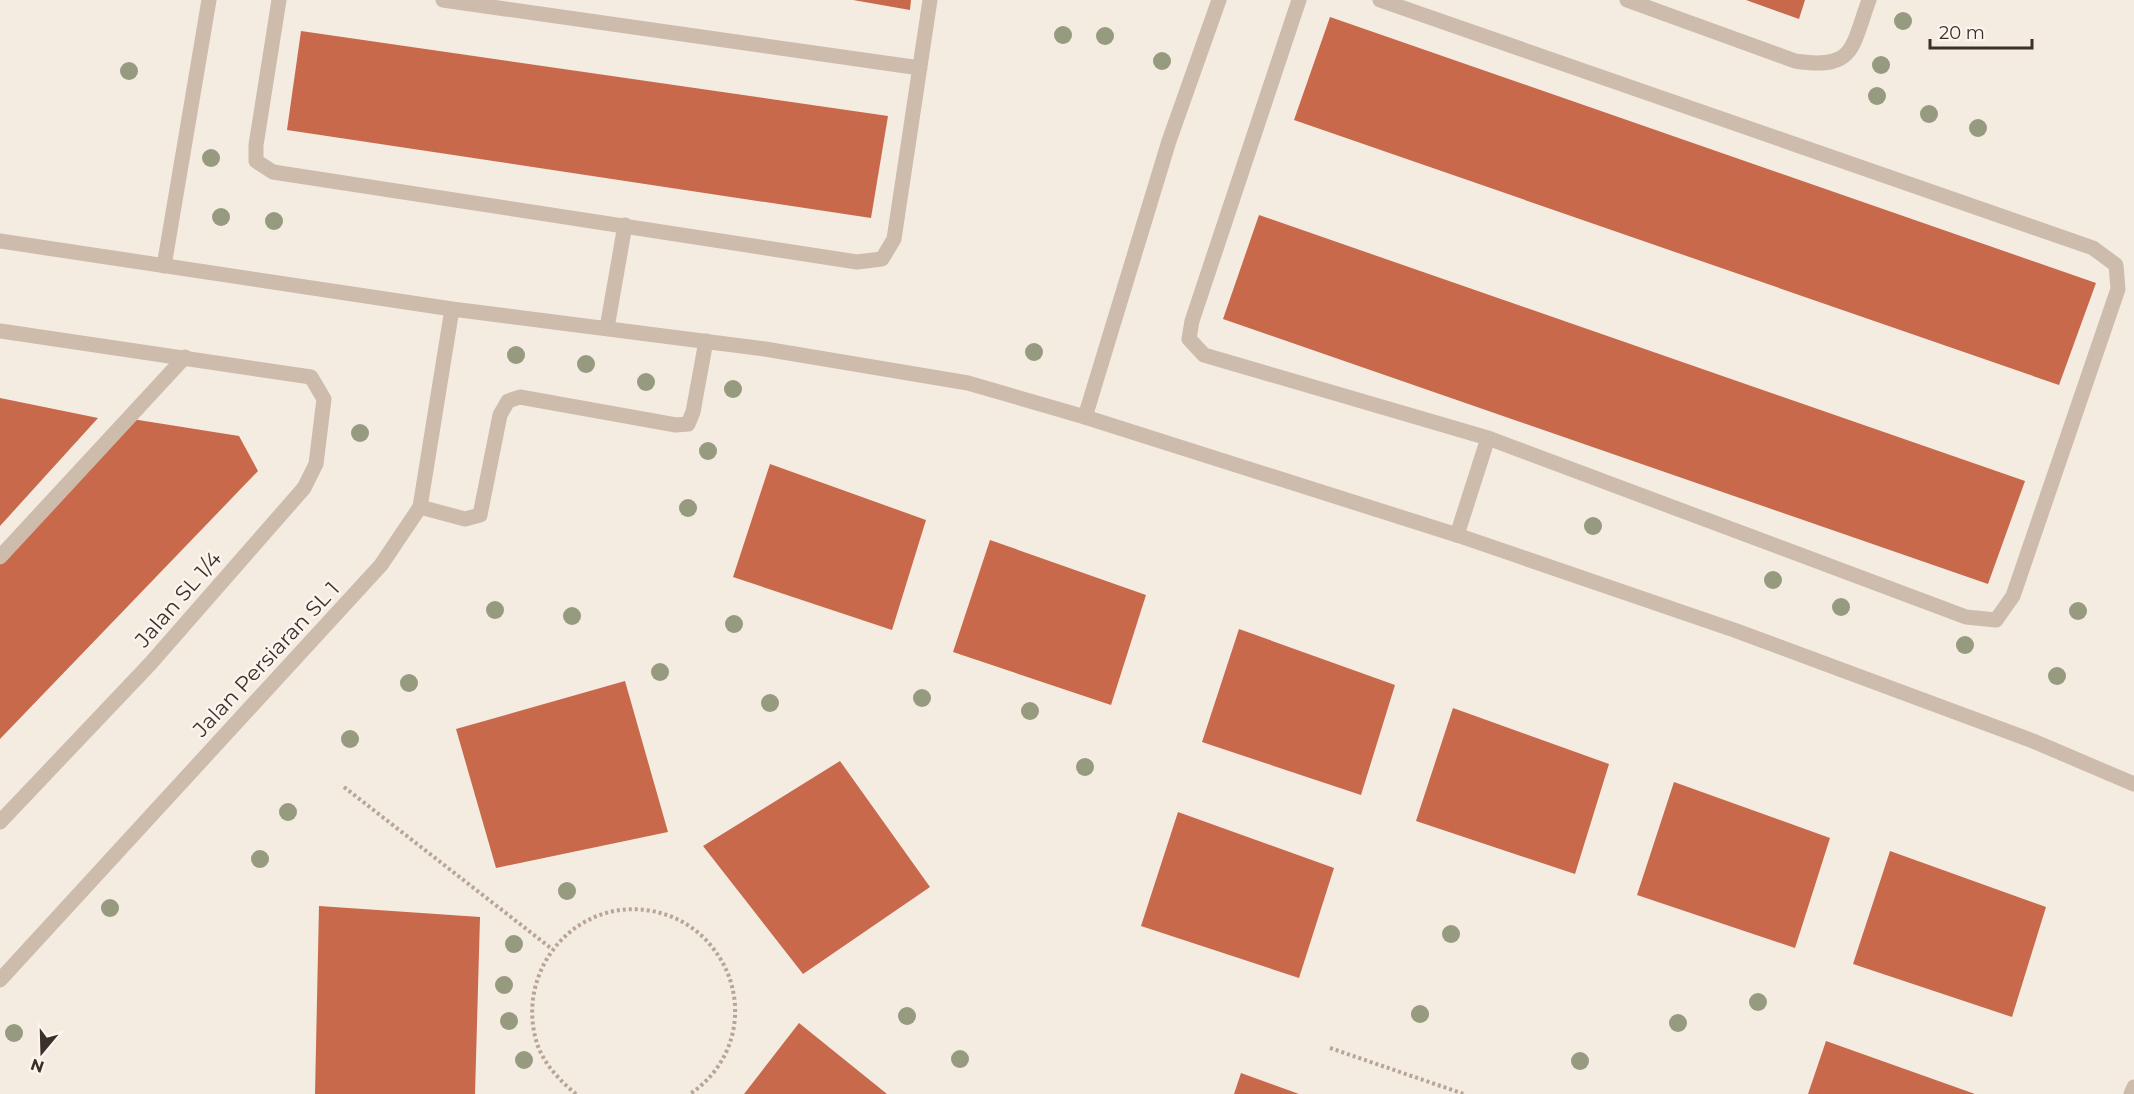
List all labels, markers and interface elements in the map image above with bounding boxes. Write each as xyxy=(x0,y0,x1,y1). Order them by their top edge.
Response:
scale bar xyxy=(1930,12,2032,50)
text: 20 m xyxy=(1939,22,1985,44)
street label: Jalan SL 1/4 xyxy=(129,546,226,653)
street label: Jalan Persiaran SL 1 xyxy=(187,576,344,742)
north arrow xyxy=(12,1022,72,1082)
text: N xyxy=(28,1055,46,1077)

